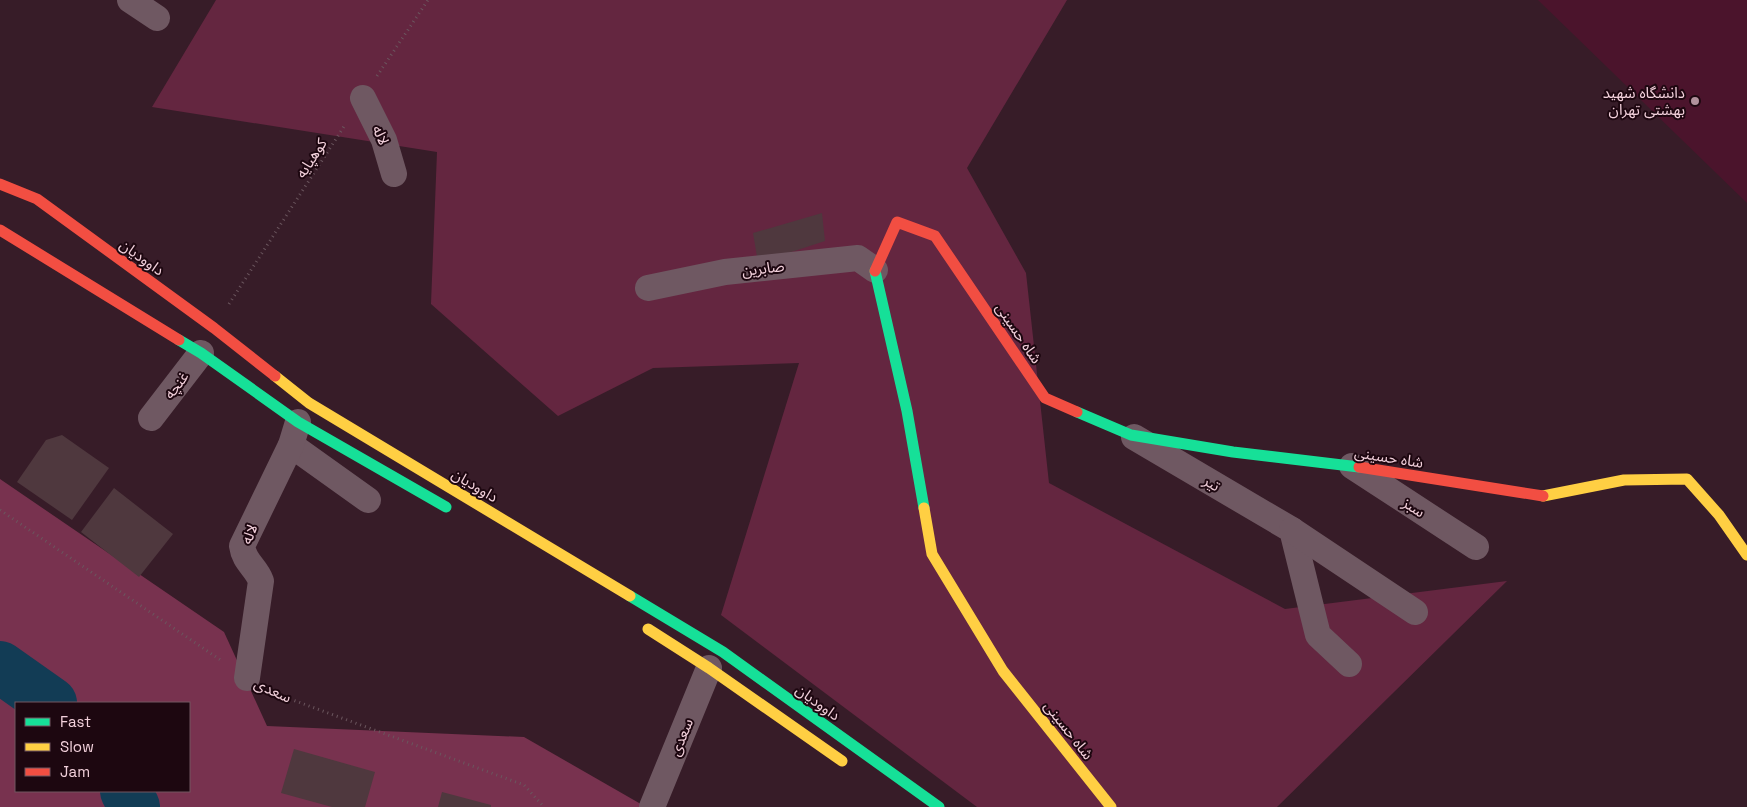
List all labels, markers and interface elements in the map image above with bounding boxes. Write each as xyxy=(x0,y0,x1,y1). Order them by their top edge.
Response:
place label: دانشگاه شهید بهشتی تهران xyxy=(1603,83,1685,119)
marker: دانشگاه شهید بهشتی تهران xyxy=(1689,95,1701,107)
street label: لاله xyxy=(368,122,394,148)
street label: کوهپایه xyxy=(291,134,332,182)
street label: داوودیان xyxy=(116,234,168,280)
street label: صابرین xyxy=(741,256,785,280)
street label: شاه حسینی xyxy=(992,299,1046,367)
street label: غنچه xyxy=(160,367,194,403)
street label: شاه حسینی xyxy=(1353,442,1425,472)
street label: داوودیان xyxy=(448,464,502,506)
street label: تیر xyxy=(1199,470,1224,495)
street label: سبز xyxy=(1398,492,1429,521)
street label: لاله xyxy=(237,521,261,547)
street label: سعدی xyxy=(251,673,295,707)
street label: داوودیان xyxy=(792,679,844,725)
street label: شاه حسینی xyxy=(1040,697,1098,763)
legend xyxy=(15,702,190,792)
text: Fast xyxy=(60,712,91,731)
street label: سعدی xyxy=(665,715,697,759)
text: Slow xyxy=(60,737,94,756)
text: Jam xyxy=(60,762,90,781)

